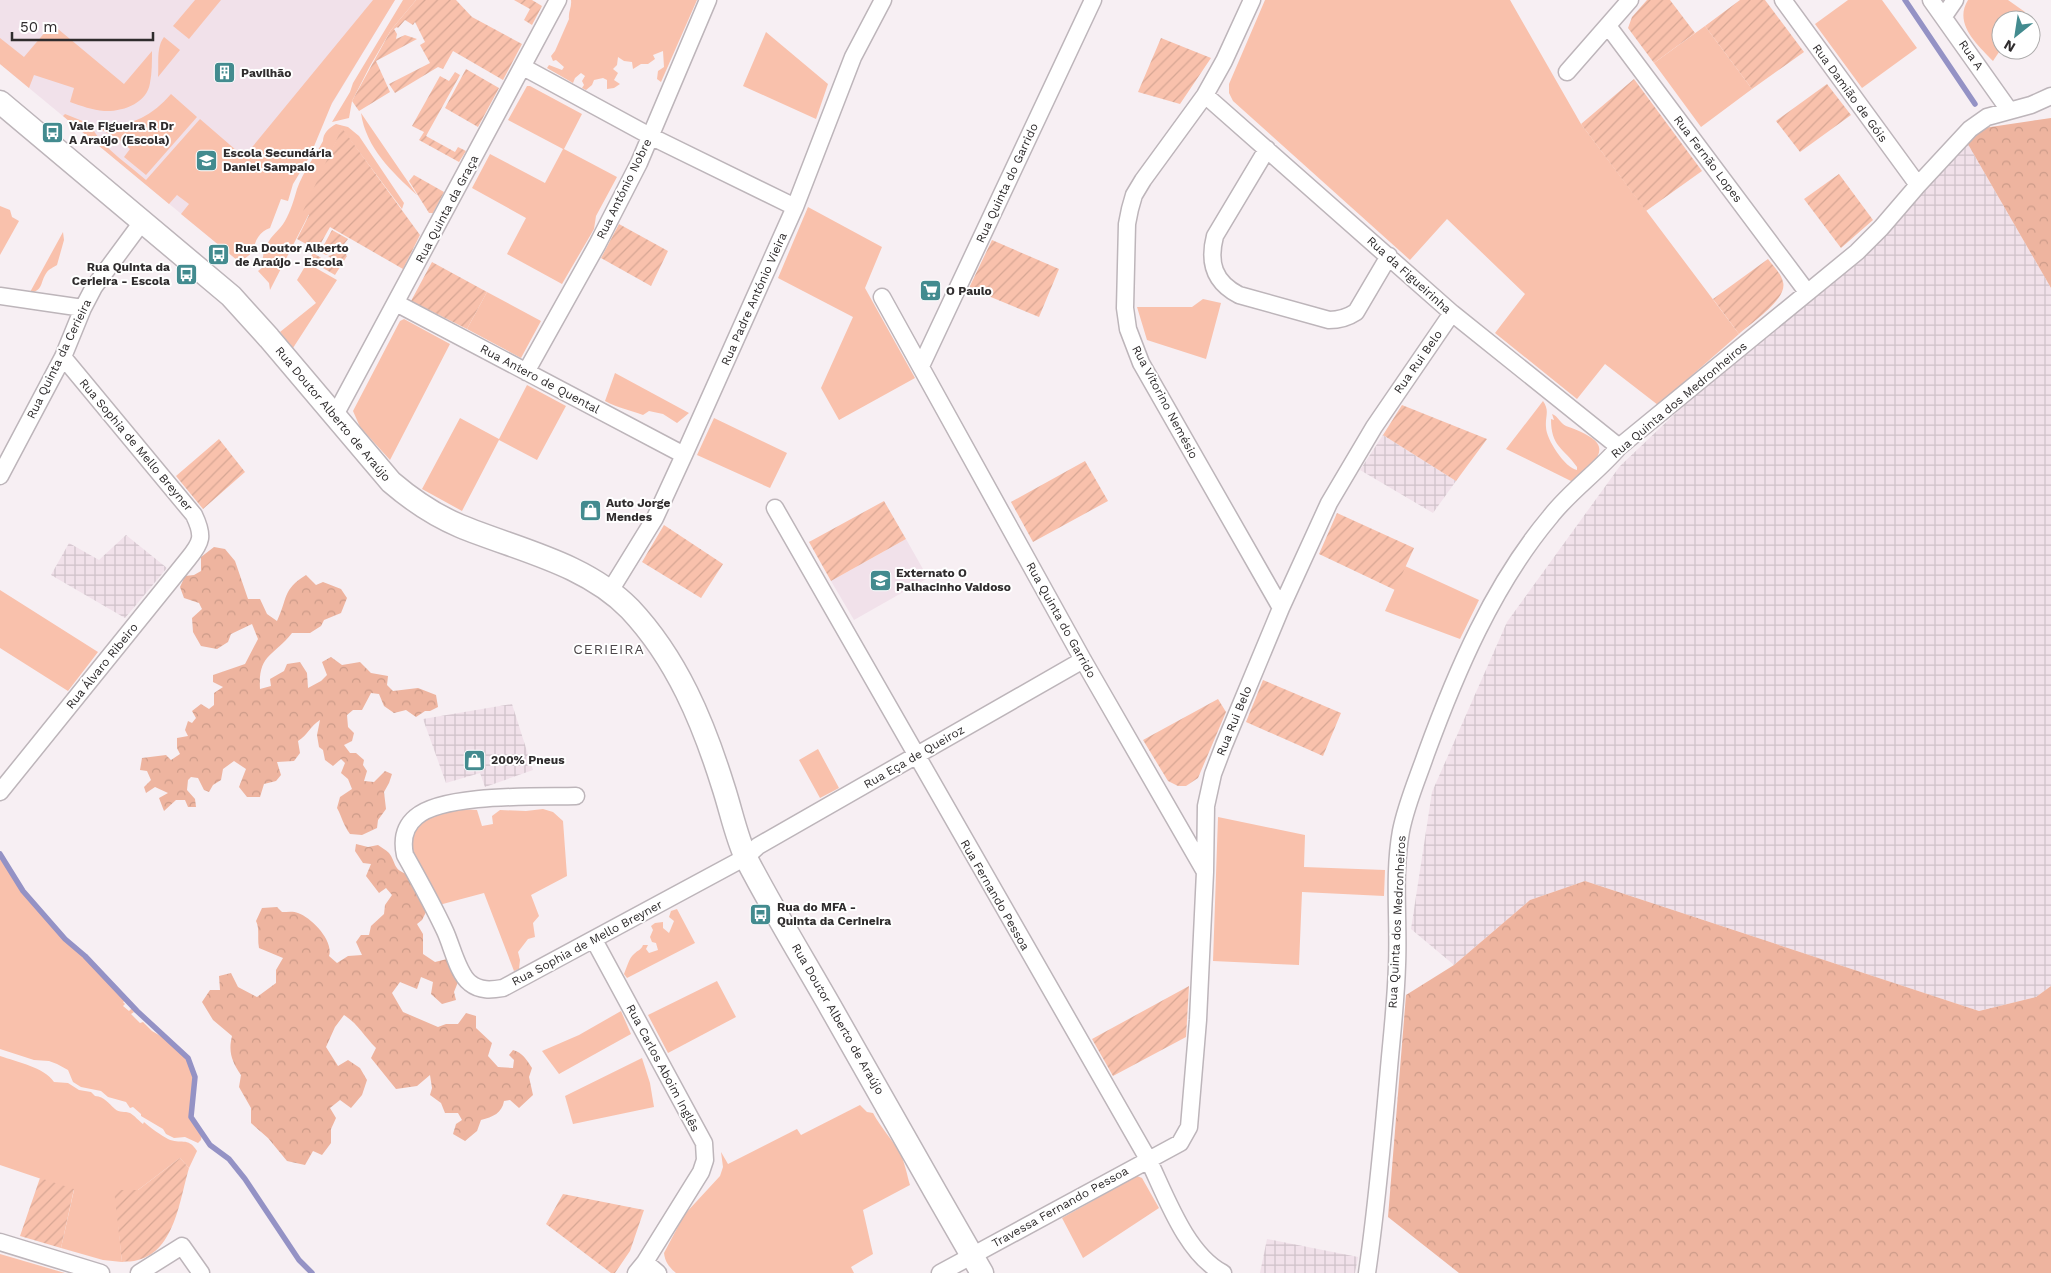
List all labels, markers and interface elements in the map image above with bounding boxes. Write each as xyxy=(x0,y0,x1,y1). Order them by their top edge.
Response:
scale bar xyxy=(12,10,154,42)
north arrow xyxy=(1991,10,2041,60)
text: 50 m xyxy=(20,18,57,36)
street label: Rua A xyxy=(1956,37,1986,73)
text: N xyxy=(2001,37,2018,56)
street label: Rua Damião de Góis xyxy=(1810,41,1890,145)
building icon: Pavilhão xyxy=(213,61,237,85)
place label: Pavilhão xyxy=(241,66,291,80)
street label: Rua Fernão Lopes xyxy=(1671,113,1745,205)
place label: Vale Figueira R Dr A Araújo (Escola) xyxy=(69,119,175,147)
bus stop icon: Vale Figueira R Dr A Araújo (Escola) xyxy=(41,121,65,145)
street label: Rua Quinta do Garrido xyxy=(973,121,1041,245)
street label: Rua António Nobre xyxy=(594,137,654,241)
place label: Escola Secundária Daniel Sampaio xyxy=(223,146,332,174)
school or university icon: Escola Secundária Daniel Sampaio xyxy=(195,148,219,172)
street label: Rua Quinta da Graça xyxy=(413,152,482,265)
street label: Rua Padre António Vieira xyxy=(718,230,790,368)
street label: Rua da Figueirinha xyxy=(1364,234,1454,317)
place label: Rua Doutor Alberto de Araújo - Escola xyxy=(235,241,349,269)
bus stop icon: Rua Doutor Alberto de Araújo - Escola xyxy=(207,243,231,267)
place label: Rua Quinta da Cerieira - Escola xyxy=(72,260,170,288)
bus stop icon: Rua Quinta da Cerieira - Escola xyxy=(174,262,198,286)
supermarket icon: O Paulo xyxy=(918,279,942,303)
place label: O Paulo xyxy=(946,284,992,298)
street label: Rua Quinta da Cerieira xyxy=(24,297,94,421)
street label: Rua Rui Belo xyxy=(1391,328,1445,396)
street label: Rua Quinta dos Medronheiros xyxy=(1608,339,1750,461)
street label: Rua Antero de Quental xyxy=(478,342,602,417)
street label: Rua Vitorino Nemésio xyxy=(1129,343,1201,461)
street label: Rua Doutor Alberto de Araújo xyxy=(272,344,394,484)
street label: Rua Sophia de Mello Breyner xyxy=(77,376,196,514)
place label: Auto Jorge Mendes xyxy=(606,496,671,524)
shop icon: Auto Jorge Mendes xyxy=(578,498,602,522)
street label: Rua Quinta do Garrido xyxy=(1023,560,1099,680)
place label: Externato O Palhacinho Vaidoso xyxy=(896,566,1011,594)
school or university icon: Externato O Palhacinho Vaidoso xyxy=(868,568,892,592)
street label: Rua Álvaro Ribeiro xyxy=(63,620,141,712)
district label: CERIEIRA xyxy=(573,641,645,657)
street label: Rua Rui Belo xyxy=(1214,684,1254,758)
street label: Rua Eça de Queiroz xyxy=(861,722,967,792)
shop icon: 200% Pneus xyxy=(463,748,487,772)
place label: 200% Pneus xyxy=(491,753,565,767)
street label: Rua Quinta dos Medronheiros xyxy=(1385,835,1409,1009)
street label: Rua Fernando Pessoa xyxy=(958,837,1033,953)
street label: Rua Sophia de Mello Breyner xyxy=(509,897,665,989)
place label: Rua do MFA - Quinta da Cerineira xyxy=(777,900,891,928)
bus stop icon: Rua do MFA - Quinta da Cerineira xyxy=(749,902,773,926)
street label: Rua Doutor Alberto de Araújo xyxy=(789,941,887,1097)
street label: Rua Carlos Aboim Inglês xyxy=(623,1002,703,1134)
street label: Travessa Fernando Pessoa xyxy=(989,1163,1131,1250)

